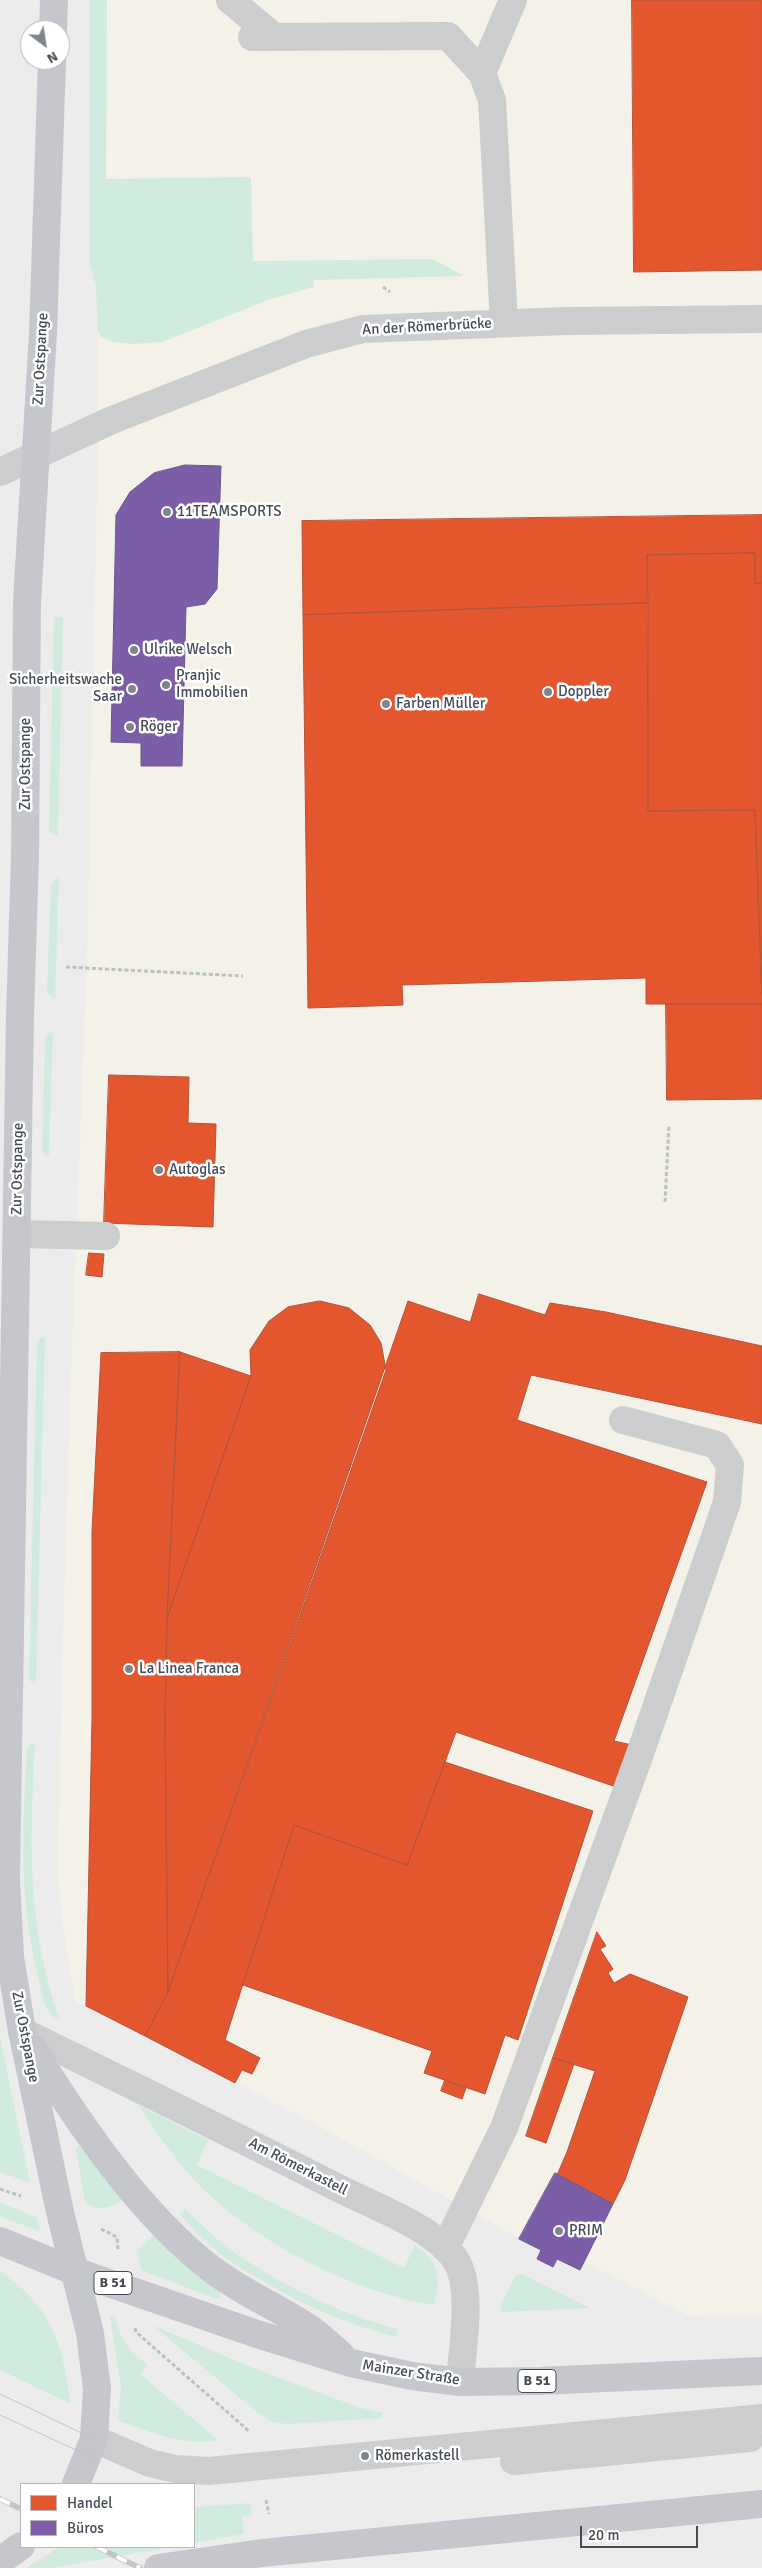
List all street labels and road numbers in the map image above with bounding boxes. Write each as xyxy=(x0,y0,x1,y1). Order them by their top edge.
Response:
street label: Zur Ostspange xyxy=(30,312,52,406)
street label: An der Römerbrücke xyxy=(362,315,492,339)
street label: Zur Ostspange xyxy=(17,718,35,810)
street label: Zur Ostspange xyxy=(8,1123,28,1215)
street label: Zur Ostspange xyxy=(7,1990,43,2084)
street label: Am Römerkastell xyxy=(245,2134,351,2200)
road number: B 51 xyxy=(94,2272,132,2294)
street label: Mainzer Straße xyxy=(361,2356,461,2390)
road number: B 51 xyxy=(518,2370,556,2392)

